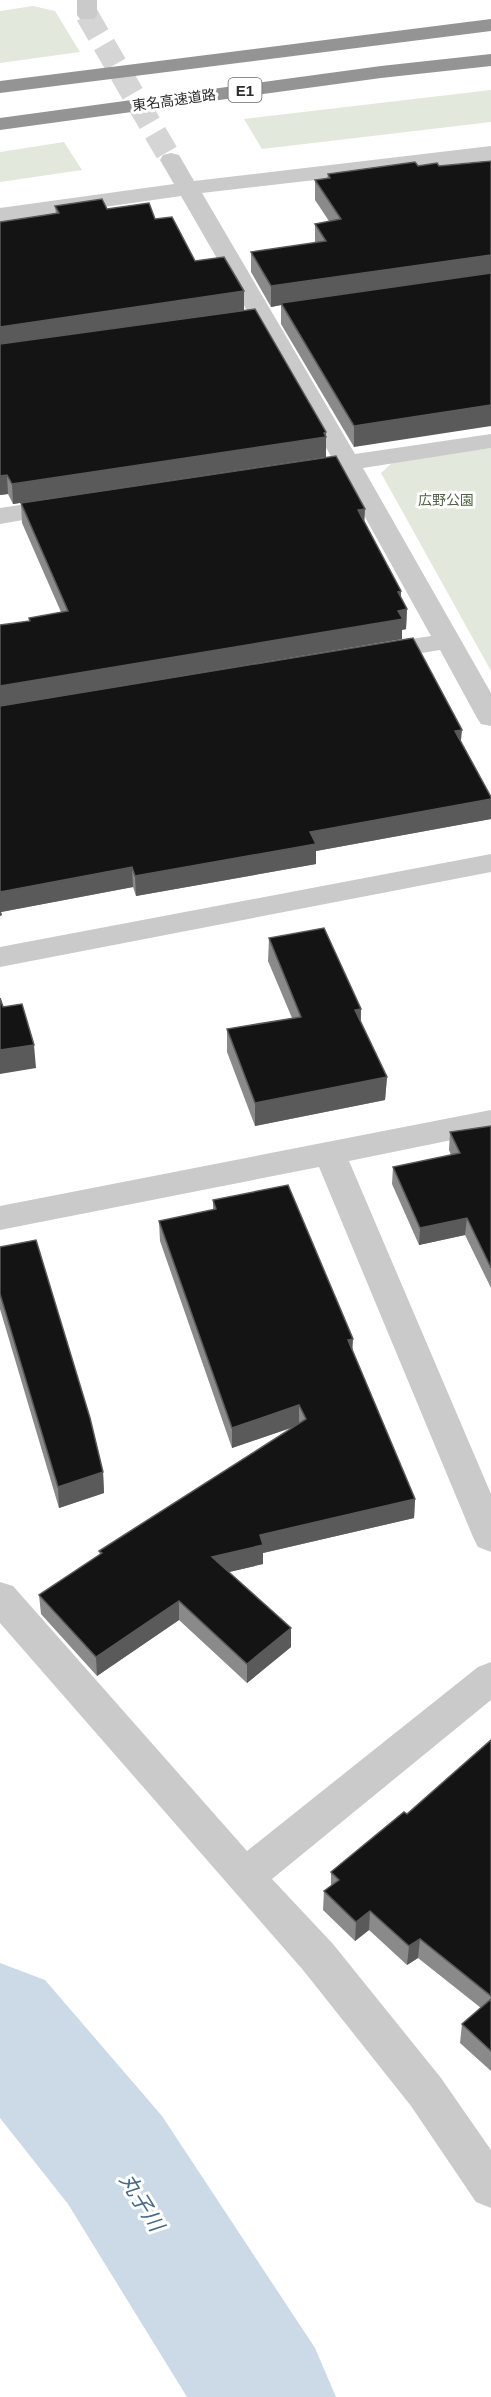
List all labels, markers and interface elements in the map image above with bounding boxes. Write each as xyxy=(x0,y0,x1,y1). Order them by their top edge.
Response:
road number: E1 xyxy=(228,78,262,102)
street label: 東名高速道路 xyxy=(131,86,217,114)
park label: 広野公園 xyxy=(418,492,474,508)
water label: 丸子川 xyxy=(116,2169,170,2237)

